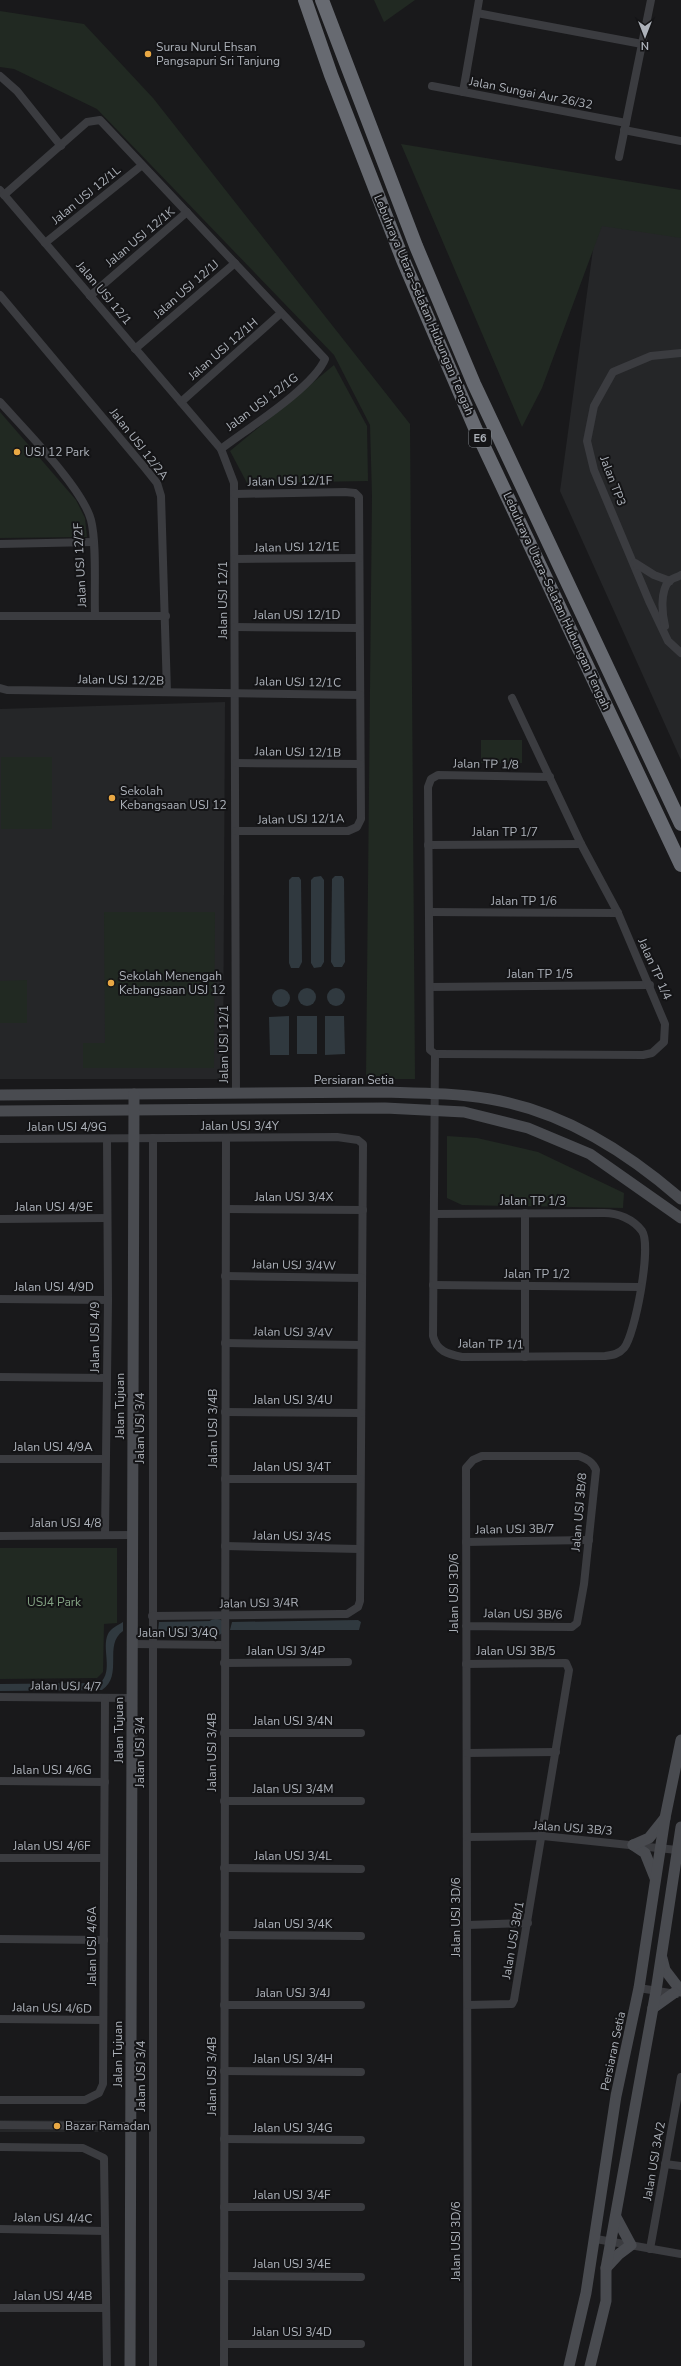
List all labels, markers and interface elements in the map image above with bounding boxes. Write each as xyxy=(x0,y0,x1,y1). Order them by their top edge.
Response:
north arrow xyxy=(625,16,665,56)
text: N xyxy=(641,38,649,53)
place label: Surau Nurul Ehsan Pangsapuri Sri Tanjung xyxy=(156,39,280,69)
marker: Surau Nurul Ehsan Pangsapuri Sri Tanjung xyxy=(143,49,153,59)
street label: Jalan Sungai Aur 26/32 xyxy=(467,73,594,113)
street label: Jalan USJ 12/1L xyxy=(47,162,124,228)
street label: Lebuhraya Utara–Selatan Hubungan Tengah xyxy=(370,192,478,418)
street label: Jalan USJ 12/1K xyxy=(101,203,178,271)
street label: Jalan USJ 12/1J xyxy=(149,256,222,323)
street label: Jalan USJ 12/1 xyxy=(72,257,135,328)
street label: Jalan USJ 12/1H xyxy=(184,314,261,384)
street label: Jalan USJ 12/1G xyxy=(222,370,301,435)
street label: Jalan USJ 12/2A xyxy=(105,404,172,483)
road number: E6 xyxy=(469,429,491,447)
place label: USJ 12 Park xyxy=(25,444,90,460)
marker: USJ 12 Park xyxy=(12,447,22,457)
street label: Jalan TP3 xyxy=(596,453,630,508)
street label: Jalan USJ 12/1F xyxy=(247,472,333,490)
street label: Lebuhraya Utara–Selatan Hubungan Tengah xyxy=(499,489,615,713)
street label: Jalan USJ 12/2F xyxy=(70,522,90,609)
street label: Jalan USJ 12/1E xyxy=(253,538,340,556)
street label: Jalan USJ 12/1 xyxy=(215,561,231,640)
street label: Jalan USJ 12/1D xyxy=(253,607,341,623)
street label: Jalan USJ 12/2B xyxy=(77,671,164,689)
street label: Jalan USJ 12/1C xyxy=(254,673,341,691)
street label: Jalan USJ 12/1B xyxy=(254,743,341,761)
street label: Jalan TP 1/8 xyxy=(452,755,519,773)
place label: Sekolah Kebangsaan USJ 12 xyxy=(120,783,227,813)
marker: Sekolah Kebangsaan USJ 12 xyxy=(107,793,117,803)
street label: Jalan USJ 12/1A xyxy=(256,810,345,828)
street label: Jalan TP 1/7 xyxy=(471,824,538,840)
street label: Jalan TP 1/6 xyxy=(490,893,557,909)
street label: Jalan TP 1/4 xyxy=(634,935,676,1002)
street label: Jalan TP 1/5 xyxy=(506,966,573,982)
place label: Sekolah Menengah Kebangsaan USJ 12 xyxy=(119,968,226,998)
marker: Sekolah Menengah Kebangsaan USJ 12 xyxy=(106,978,116,988)
street label: Jalan USJ 12/1 xyxy=(216,1005,232,1084)
street label: Persiaran Setia xyxy=(314,1072,394,1088)
street label: Jalan USJ 3/4Y xyxy=(200,1118,280,1134)
street label: Jalan USJ 4/9G xyxy=(26,1119,107,1135)
street label: Jalan USJ 3/4X xyxy=(254,1189,334,1205)
street label: Jalan TP 1/3 xyxy=(499,1193,566,1209)
street label: Jalan USJ 4/9E xyxy=(14,1199,93,1215)
street label: Jalan USJ 3/4W xyxy=(251,1256,336,1274)
street label: Jalan TP 1/2 xyxy=(503,1266,570,1282)
street label: Jalan USJ 4/9D xyxy=(13,1279,94,1295)
street label: Jalan USJ 4/9 xyxy=(87,1302,103,1373)
street label: Jalan USJ 3/4V xyxy=(252,1323,333,1341)
street label: Jalan TP 1/1 xyxy=(457,1335,524,1353)
street label: Jalan Tujuan xyxy=(112,1373,128,1440)
street label: Jalan USJ 3/4B xyxy=(205,1389,221,1468)
street label: Jalan USJ 3/4U xyxy=(252,1392,333,1408)
street label: Jalan USJ 3/4 xyxy=(132,1393,148,1464)
street label: Jalan USJ 4/9A xyxy=(12,1439,93,1455)
street label: Jalan USJ 3/4T xyxy=(252,1459,332,1475)
street label: Jalan USJ 3B/8 xyxy=(568,1472,590,1553)
street label: Jalan USJ 4/8 xyxy=(30,1515,101,1531)
street label: Jalan USJ 3B/7 xyxy=(474,1520,555,1538)
street label: Jalan USJ 3/4S xyxy=(252,1527,331,1545)
street label: Jalan USJ 3D/6 xyxy=(446,1553,462,1634)
park label: USJ4 Park xyxy=(27,1594,82,1610)
street label: Jalan USJ 3/4R xyxy=(218,1594,299,1612)
street label: Jalan USJ 3B/6 xyxy=(482,1605,563,1623)
street label: Jalan USJ 3/4Q xyxy=(137,1625,218,1641)
street label: Jalan USJ 3/4P xyxy=(246,1643,326,1659)
street label: Jalan USJ 3B/5 xyxy=(476,1643,555,1659)
street label: Jalan USJ 4/7 xyxy=(29,1677,102,1695)
street label: Jalan Tujuan xyxy=(111,1697,127,1764)
street label: Jalan USJ 3/4B xyxy=(204,1713,220,1792)
street label: Jalan USJ 3/4N xyxy=(252,1713,333,1729)
street label: Jalan USJ 3/4 xyxy=(132,1717,148,1788)
street label: Jalan USJ 4/6G xyxy=(11,1762,92,1778)
street label: Jalan USJ 3/4M xyxy=(251,1781,334,1797)
street label: Jalan USJ 3B/3 xyxy=(532,1817,613,1839)
street label: Jalan USJ 4/6F xyxy=(12,1838,91,1854)
street label: Jalan USJ 3/4L xyxy=(253,1848,332,1864)
street label: Jalan USJ 3D/6 xyxy=(448,1877,464,1958)
street label: Jalan USJ 3B/1 xyxy=(498,1900,528,1981)
street label: Jalan USJ 4/6A xyxy=(84,1906,100,1987)
street label: Jalan USJ 3/4K xyxy=(253,1916,333,1932)
street label: Jalan USJ 3/4J xyxy=(255,1985,330,2001)
street label: Jalan USJ 4/6D xyxy=(11,1999,92,2017)
street label: Persiaran Setia xyxy=(597,2010,629,2092)
street label: Jalan Tujuan xyxy=(110,2021,126,2088)
street label: Jalan USJ 3/4B xyxy=(204,2037,220,2116)
street label: Jalan USJ 3/4 xyxy=(133,2041,149,2112)
street label: Jalan USJ 3/4H xyxy=(252,2051,333,2067)
place label: Bazar Ramadan xyxy=(65,2118,150,2134)
street label: Jalan USJ 3/4G xyxy=(252,2120,333,2136)
street label: Jalan USJ 3A/2 xyxy=(639,2120,669,2203)
marker: Bazar Ramadan xyxy=(52,2121,62,2131)
street label: Jalan USJ 3/4F xyxy=(252,2187,331,2203)
street label: Jalan USJ 3D/6 xyxy=(448,2201,464,2282)
street label: Jalan USJ 4/4C xyxy=(12,2209,93,2227)
street label: Jalan USJ 3/4E xyxy=(252,2256,331,2272)
street label: Jalan USJ 4/4B xyxy=(13,2288,92,2304)
street label: Jalan USJ 3/4D xyxy=(251,2324,332,2340)

